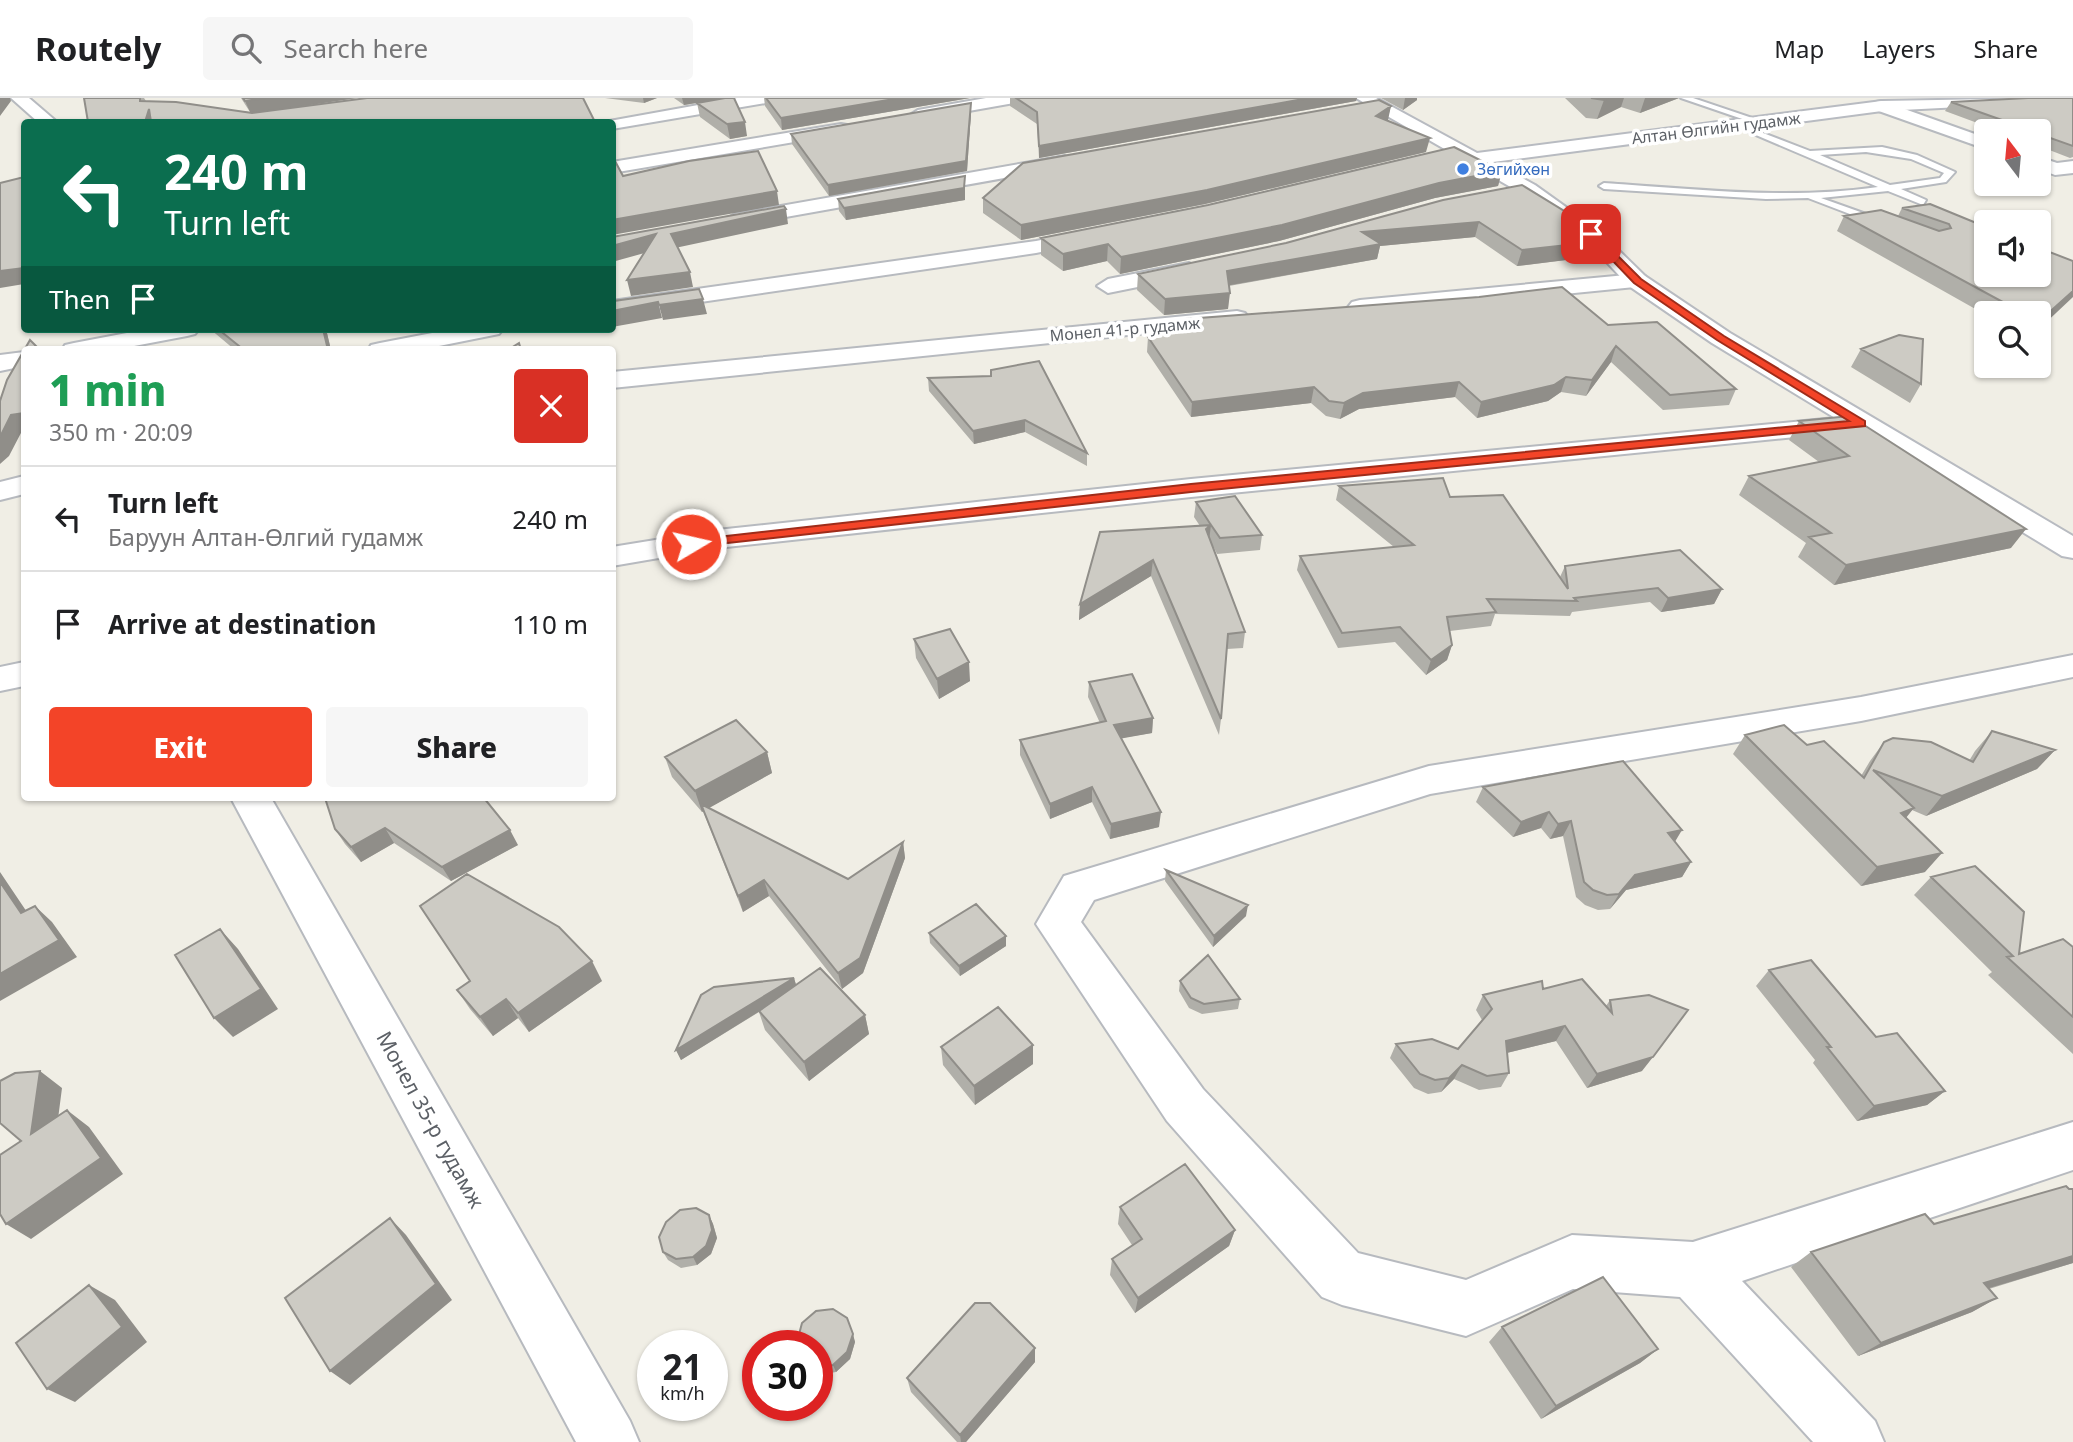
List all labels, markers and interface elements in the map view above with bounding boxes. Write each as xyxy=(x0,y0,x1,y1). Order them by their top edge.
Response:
search box xyxy=(203,17,693,80)
text: Routely xyxy=(35,26,161,71)
icon: search xyxy=(227,29,265,67)
text: Search here xyxy=(283,30,428,66)
text: Map xyxy=(1774,32,1824,65)
text: Layers xyxy=(1862,32,1936,65)
text: Share xyxy=(1974,32,2038,65)
street label: Алтан Өлгийн гудамж xyxy=(1630,107,1803,149)
north arrow xyxy=(1974,119,2051,196)
map controls xyxy=(1974,119,2051,378)
text: 240 m xyxy=(164,138,309,204)
icon: left xyxy=(49,147,140,238)
place label: Зөгийхөн xyxy=(1477,158,1550,180)
marker: Зөгийхөн xyxy=(1455,161,1471,177)
text: Turn left xyxy=(164,201,290,244)
pin xyxy=(1561,204,1621,264)
button: sound xyxy=(1974,210,2051,287)
icon: arrive xyxy=(1572,215,1610,253)
icon: arrive xyxy=(124,280,162,318)
text: Then xyxy=(49,281,110,317)
button: search xyxy=(1974,301,2051,378)
street label: Монел 41-р гудамж xyxy=(1049,311,1202,347)
text: 1 min xyxy=(49,361,166,418)
button: close xyxy=(514,369,588,443)
text: 350 m · 20:09 xyxy=(49,416,193,448)
text: Turn left xyxy=(108,485,219,521)
icon: left xyxy=(49,500,87,538)
text: 240 m xyxy=(512,501,588,537)
position arrow xyxy=(654,507,728,581)
text: Баруун Алтан-Өлгий гудамж xyxy=(108,521,423,553)
icon: arrive xyxy=(49,605,87,643)
text: Arrive at destination xyxy=(108,606,377,642)
text: 110 m xyxy=(512,606,588,642)
button: Exit xyxy=(49,707,312,787)
button: Share xyxy=(326,707,588,787)
street label: Монел 35-р гудамж xyxy=(371,1026,491,1213)
speed limit sign: 30 xyxy=(742,1330,833,1421)
text: 21 xyxy=(662,1343,703,1390)
text: km/h xyxy=(660,1381,705,1405)

